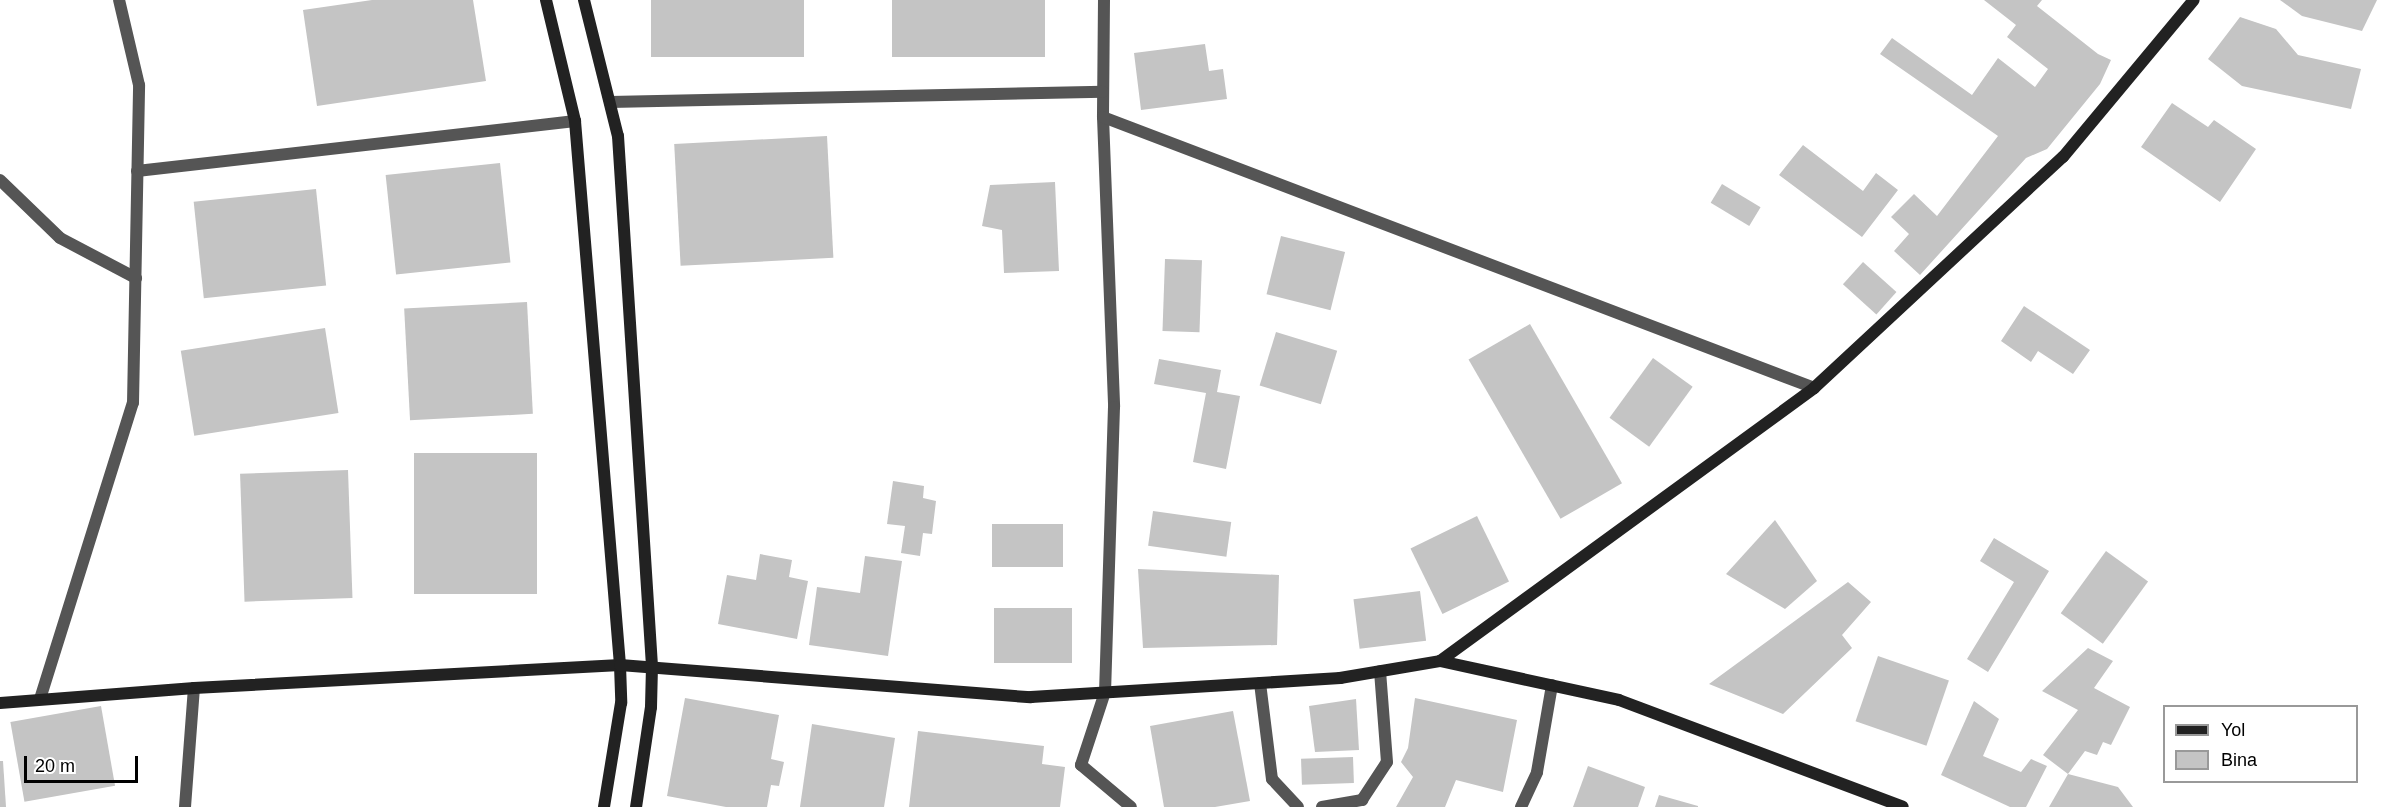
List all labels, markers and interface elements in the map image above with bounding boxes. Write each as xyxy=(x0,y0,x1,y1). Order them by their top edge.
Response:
legend xyxy=(2163,705,2358,783)
text: Yol xyxy=(2221,720,2245,740)
scale bar xyxy=(27,744,141,782)
text: Bina xyxy=(2221,750,2257,770)
text: 20 m xyxy=(35,756,75,776)

